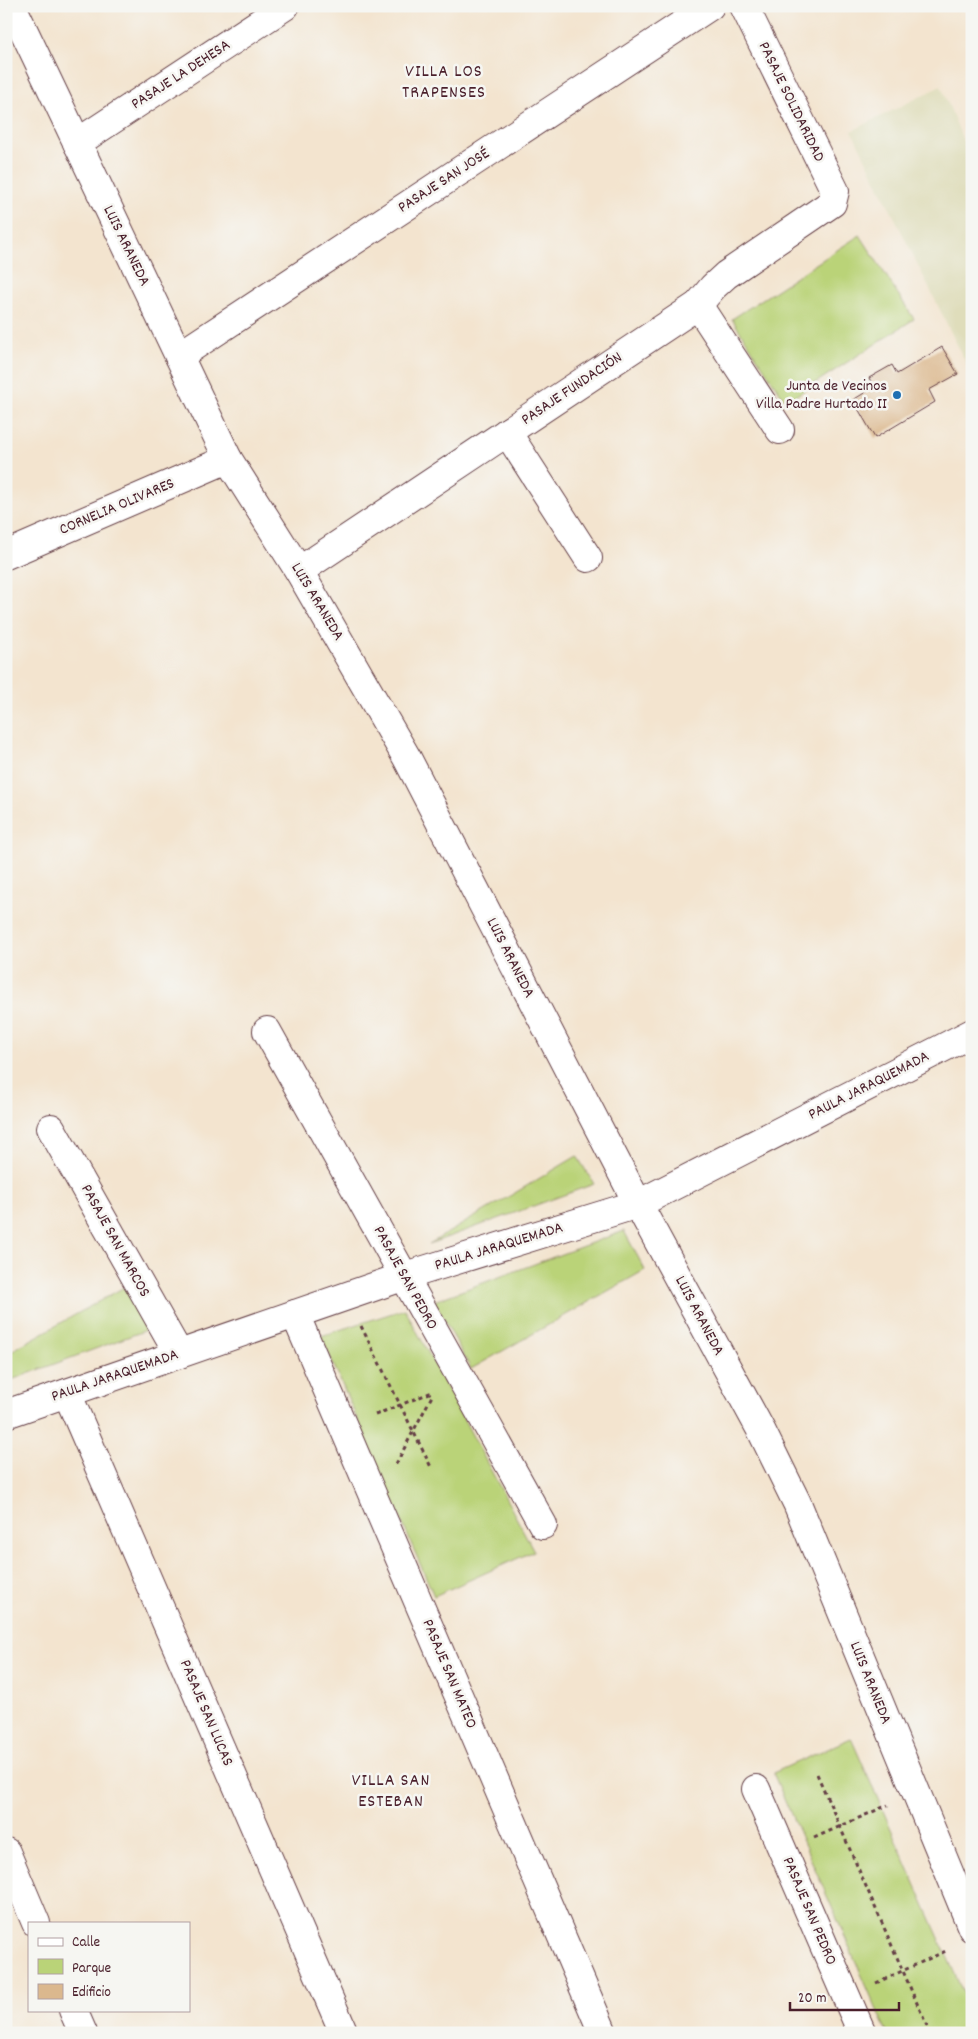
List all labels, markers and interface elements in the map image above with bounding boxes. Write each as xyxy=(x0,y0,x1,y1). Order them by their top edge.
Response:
street label: PASAJE LA DEHESA xyxy=(127,34,235,116)
street label: PASAJE SOLIDARIDAD xyxy=(752,38,830,166)
district label: VILLA LOS TRAPENSES xyxy=(402,60,486,106)
street label: PASAJE SAN JOSÉ xyxy=(394,142,495,219)
street label: LUIS ARANEDA xyxy=(97,202,156,291)
street label: PASAJE FUNDACIÓN xyxy=(517,346,627,431)
place label: Junta de Vecinos Villa Padre Hurtado II xyxy=(756,375,887,416)
marker: Junta de Vecinos Villa Padre Hurtado II xyxy=(891,389,903,401)
street label: CORNELIA OLIVARES xyxy=(56,472,178,542)
street label: LUIS ARANEDA xyxy=(285,559,349,646)
street label: LUIS ARANEDA xyxy=(480,914,540,1002)
street label: PAULA JARAQUEMADA xyxy=(804,1045,934,1126)
street label: PASAJE SAN MARCOS xyxy=(74,1180,156,1302)
street label: PAULA JARAQUEMADA xyxy=(432,1216,566,1277)
street label: PASAJE SAN PEDRO xyxy=(367,1222,443,1334)
street label: LUIS ARANEDA xyxy=(668,1272,730,1360)
street label: PAULA JARAQUEMADA xyxy=(48,1343,182,1409)
street label: PASAJE SAN MATEO xyxy=(416,1616,482,1732)
street label: LUIS ARANEDA xyxy=(843,1638,897,1728)
street label: PASAJE SAN LUCAS xyxy=(173,1656,239,1770)
district label: VILLA SAN ESTEBAN xyxy=(352,1769,430,1815)
street label: PASAJE SAN PEDRO xyxy=(776,1853,842,1969)
legend xyxy=(28,1922,190,2012)
text: Calle xyxy=(72,1932,101,1954)
text: Parque xyxy=(72,1958,112,1980)
scale bar xyxy=(790,1979,899,2011)
text: Edificio xyxy=(72,1982,111,2004)
text: 20 m xyxy=(798,1988,826,2010)

